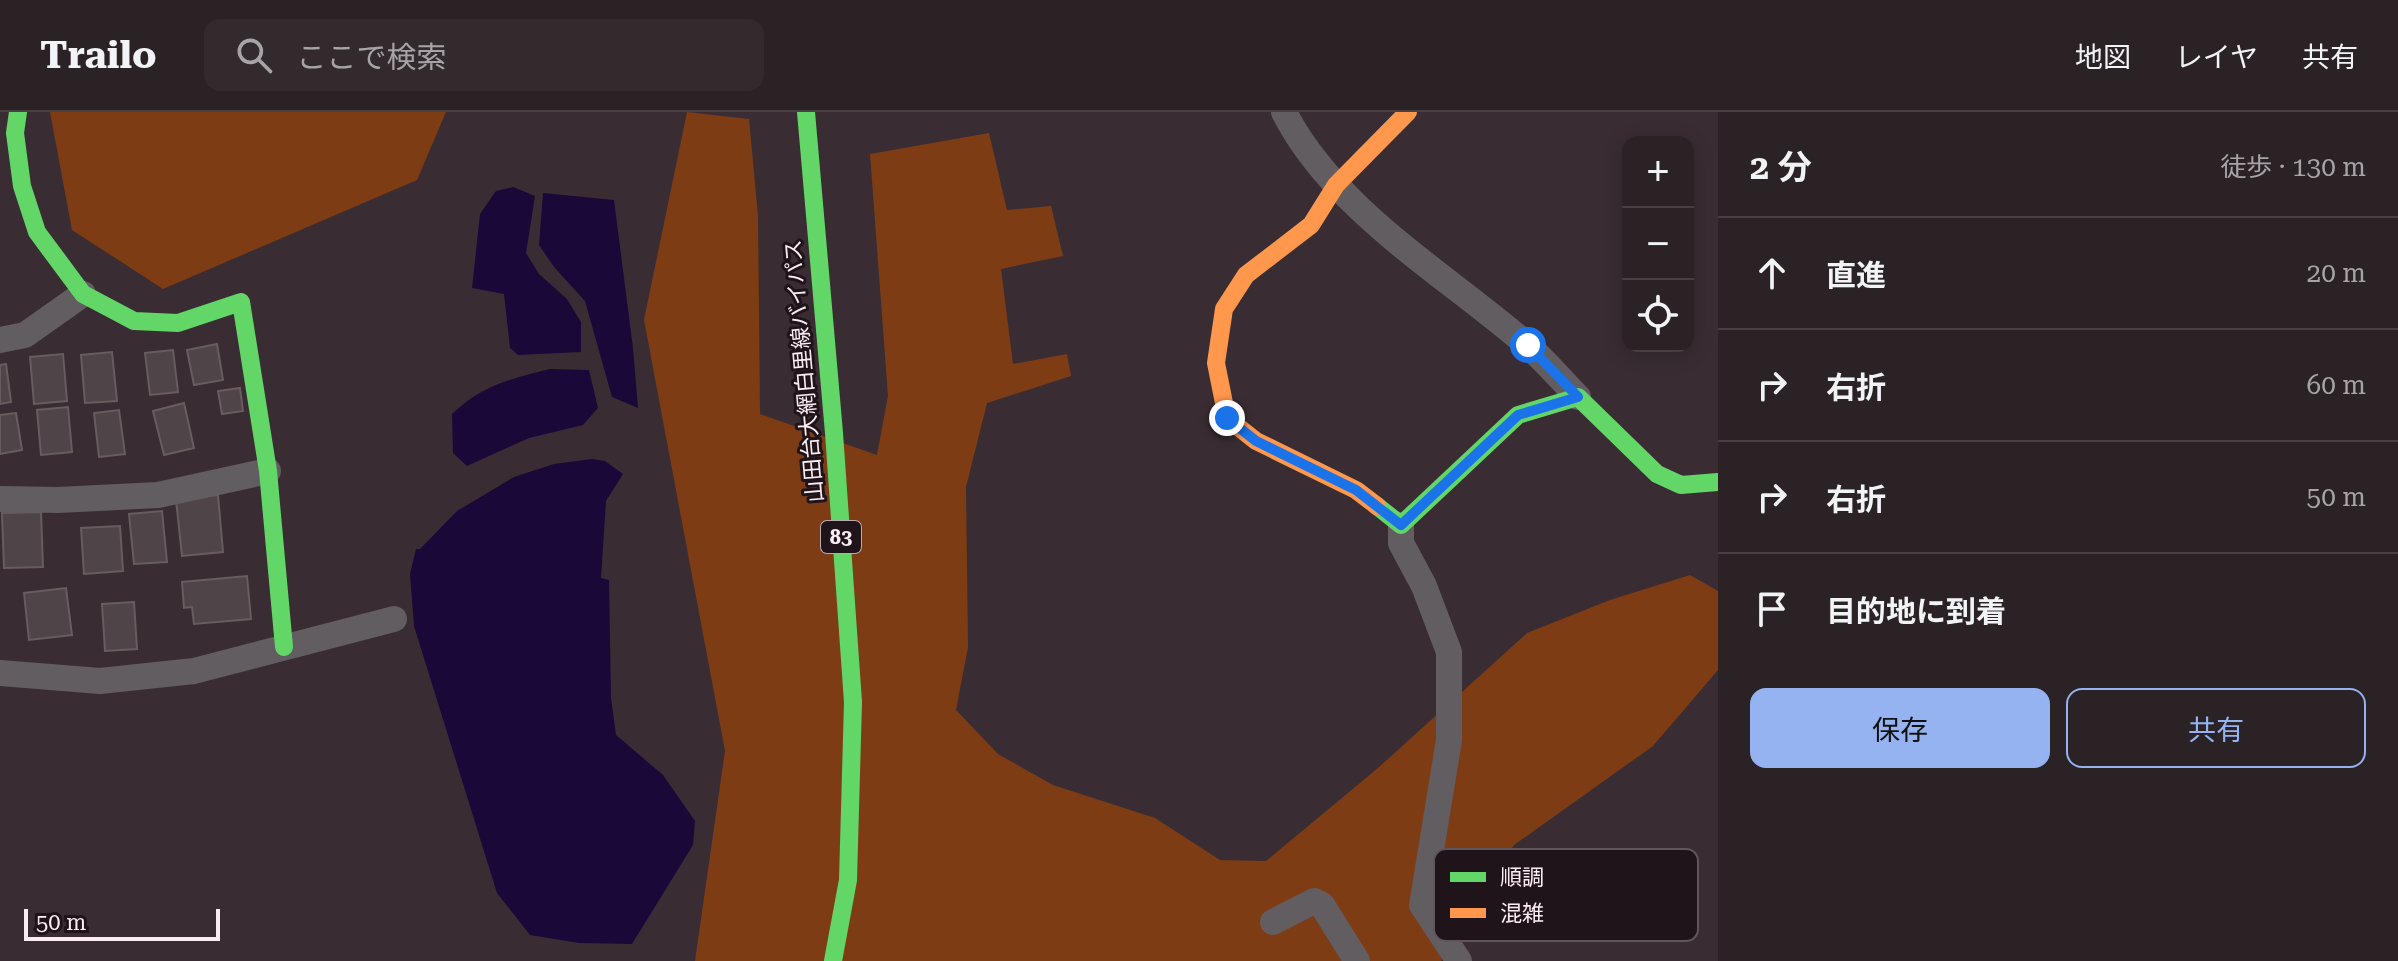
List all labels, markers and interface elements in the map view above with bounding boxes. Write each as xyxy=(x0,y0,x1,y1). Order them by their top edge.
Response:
search box xyxy=(204,19,764,91)
text: Trailo xyxy=(40,33,156,77)
icon: search xyxy=(232,33,276,77)
text: ここで検索 xyxy=(296,40,446,75)
text: 地図 xyxy=(2075,41,2131,74)
text: レイヤ xyxy=(2175,41,2258,74)
text: 共有 xyxy=(2302,41,2358,74)
map controls xyxy=(1622,136,1694,352)
button: + xyxy=(1622,136,1694,208)
text: 2 分 xyxy=(1750,147,1812,187)
text: 徒歩 · 130 m xyxy=(2220,152,2366,182)
button: − xyxy=(1622,208,1694,280)
street label: 山田台大網白里線バイパス xyxy=(780,239,828,503)
icon: ahead xyxy=(1750,251,1794,295)
text: 直進 xyxy=(1826,258,1886,293)
text: 20 m xyxy=(2307,258,2366,288)
button: locate xyxy=(1622,280,1694,352)
route start xyxy=(1510,327,1546,363)
icon: right xyxy=(1750,363,1794,407)
text: 右折 xyxy=(1826,370,1886,405)
text: 60 m xyxy=(2307,370,2366,400)
route end xyxy=(1209,400,1245,436)
icon: right xyxy=(1750,475,1794,519)
text: 右折 xyxy=(1826,482,1886,517)
text: 50 m xyxy=(2307,482,2366,512)
road number: 83 xyxy=(821,521,861,553)
icon: arrive xyxy=(1750,587,1794,631)
text: 目的地に到着 xyxy=(1826,594,2006,629)
button: 保存 xyxy=(1750,688,2050,768)
button: 共有 xyxy=(2066,688,2366,768)
legend xyxy=(1434,849,1698,941)
text: 順調 xyxy=(1500,865,1544,890)
text: 混雑 xyxy=(1500,901,1544,926)
scale bar xyxy=(24,905,220,941)
text: 50 m xyxy=(36,910,86,935)

